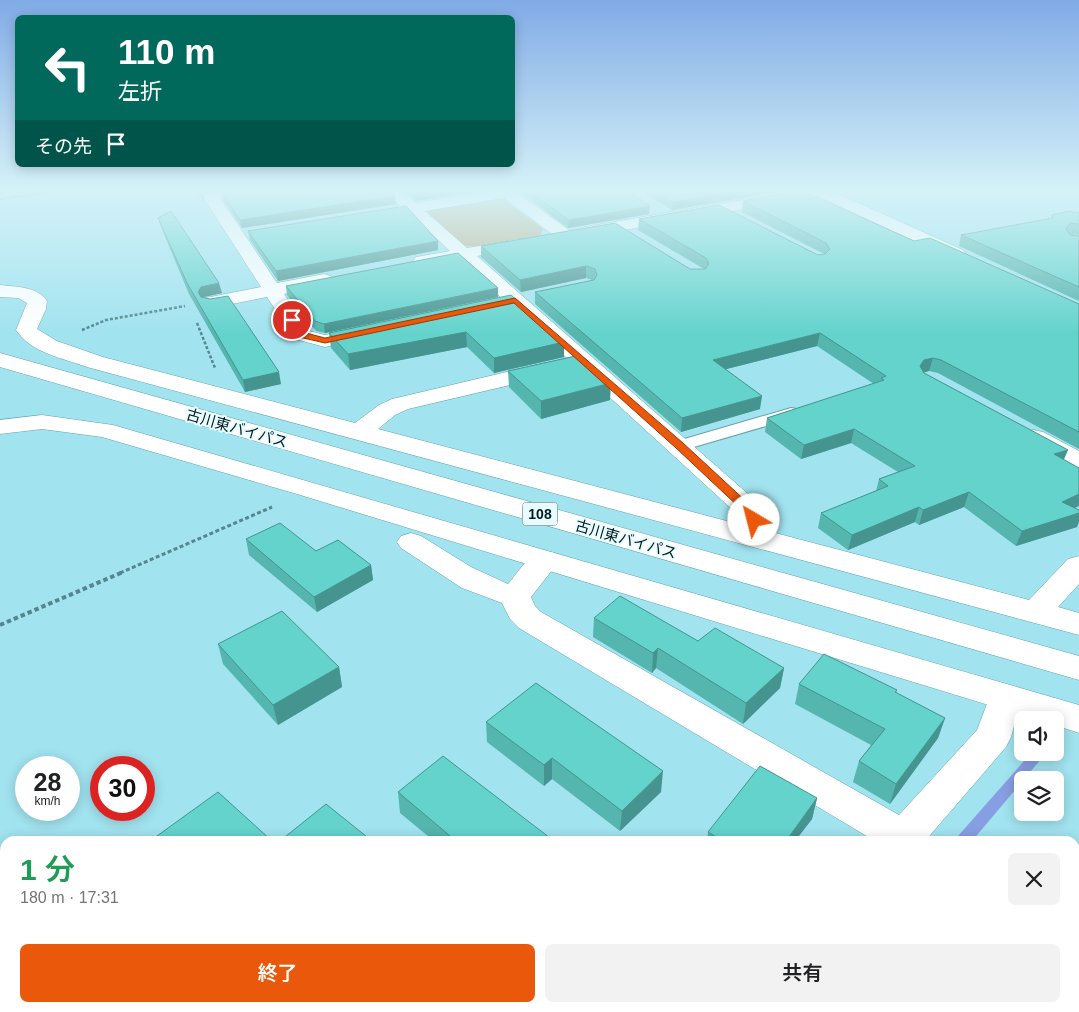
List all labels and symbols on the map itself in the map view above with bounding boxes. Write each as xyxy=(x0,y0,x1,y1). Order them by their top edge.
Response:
pin xyxy=(271,299,313,341)
street label: 古川東バイパス xyxy=(184,405,290,451)
position arrow xyxy=(727,493,779,545)
road number: 108 xyxy=(522,502,558,526)
street label: 古川東バイパス xyxy=(573,516,679,562)
speed limit sign: 30 xyxy=(90,756,155,821)

